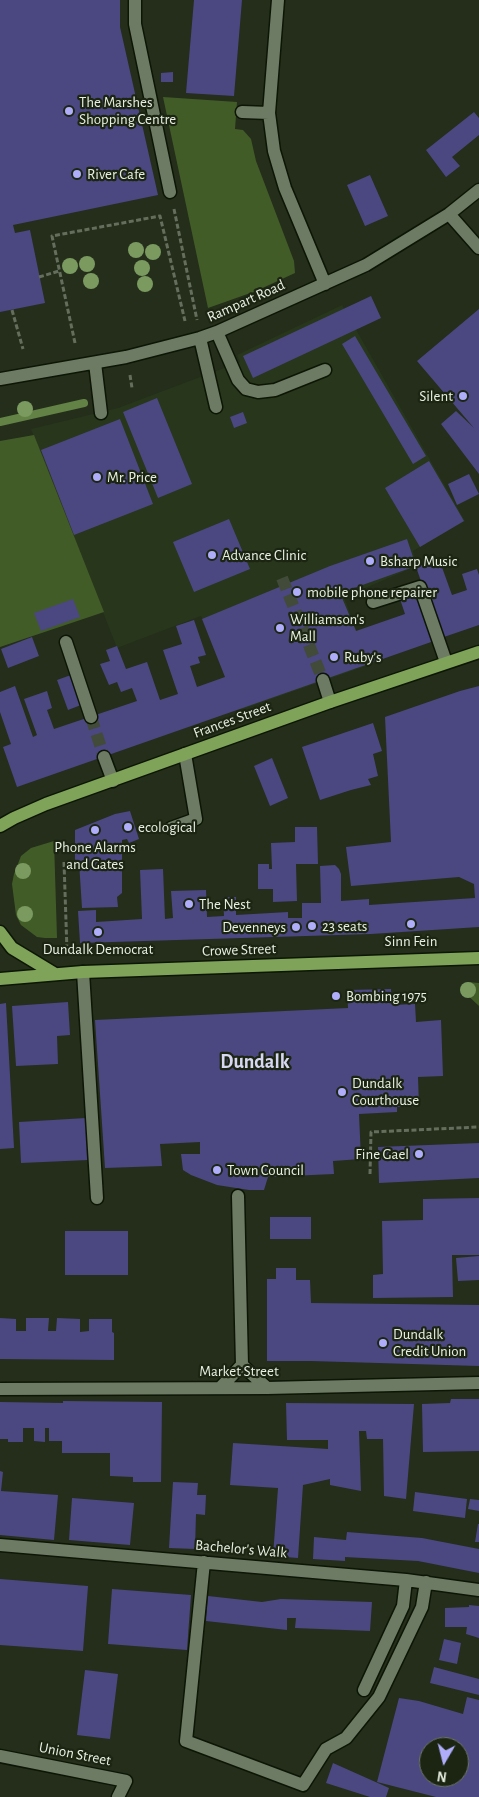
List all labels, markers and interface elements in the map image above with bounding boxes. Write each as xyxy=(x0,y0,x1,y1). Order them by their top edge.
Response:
place label: The Marshes Shopping Centre xyxy=(79,93,176,128)
marker: The Marshes Shopping Centre xyxy=(63,105,75,117)
place label: River Cafe xyxy=(87,165,145,183)
marker: River Cafe xyxy=(71,168,83,180)
street label: Rampart Road xyxy=(204,276,288,326)
place label: Silent xyxy=(419,387,453,405)
marker: Silent xyxy=(457,390,469,402)
place label: Mr. Price xyxy=(107,468,157,486)
marker: Mr. Price xyxy=(91,471,103,483)
place label: Advance Clinic xyxy=(222,546,306,564)
marker: Advance Clinic xyxy=(206,549,218,561)
place label: Bsharp Music xyxy=(380,552,457,570)
marker: Bsharp Music xyxy=(364,555,376,567)
place label: mobile phone repairer xyxy=(307,583,437,601)
marker: mobile phone repairer xyxy=(291,586,303,598)
place label: Williamson's Mall xyxy=(290,610,364,645)
marker: Williamson's Mall xyxy=(274,622,286,634)
place label: Ruby's xyxy=(344,648,382,666)
marker: Ruby's xyxy=(328,651,340,663)
street label: Frances Street xyxy=(191,698,273,742)
place label: ecological xyxy=(138,818,196,836)
marker: ecological xyxy=(122,821,134,833)
marker: Phone Alarms and Gates xyxy=(89,824,101,836)
place label: Phone Alarms and Gates xyxy=(54,838,136,873)
place label: The Nest xyxy=(199,895,251,913)
marker: The Nest xyxy=(183,898,195,910)
place label: 23 seats xyxy=(322,917,367,935)
place label: Devenneys xyxy=(222,918,286,936)
marker: Sinn Fein xyxy=(405,918,417,930)
marker: 23 seats xyxy=(306,920,318,932)
marker: Devenneys xyxy=(290,921,302,933)
marker: Dundalk Democrat xyxy=(92,926,104,938)
place label: Sinn Fein xyxy=(385,932,437,950)
place label: Dundalk Democrat xyxy=(43,940,153,958)
street label: Crowe Street xyxy=(202,940,276,960)
place label: Bombing 1975 xyxy=(346,987,427,1005)
marker: Bombing 1975 xyxy=(330,990,342,1002)
district label: Dundalk xyxy=(220,1050,290,1074)
place label: Dundalk Courthouse xyxy=(352,1074,419,1109)
marker: Dundalk Courthouse xyxy=(336,1086,348,1098)
place label: Fine Gael xyxy=(355,1145,409,1163)
marker: Fine Gael xyxy=(413,1148,425,1160)
place label: Town Council xyxy=(227,1161,304,1179)
marker: Town Council xyxy=(211,1164,223,1176)
place label: Dundalk Credit Union xyxy=(393,1325,466,1360)
marker: Dundalk Credit Union xyxy=(377,1337,389,1349)
street label: Market Street xyxy=(199,1362,279,1380)
street label: Bachelor's Walk xyxy=(194,1536,288,1562)
north arrow xyxy=(419,1737,469,1787)
street label: Union Street xyxy=(37,1738,113,1770)
text: N xyxy=(436,1768,448,1783)

